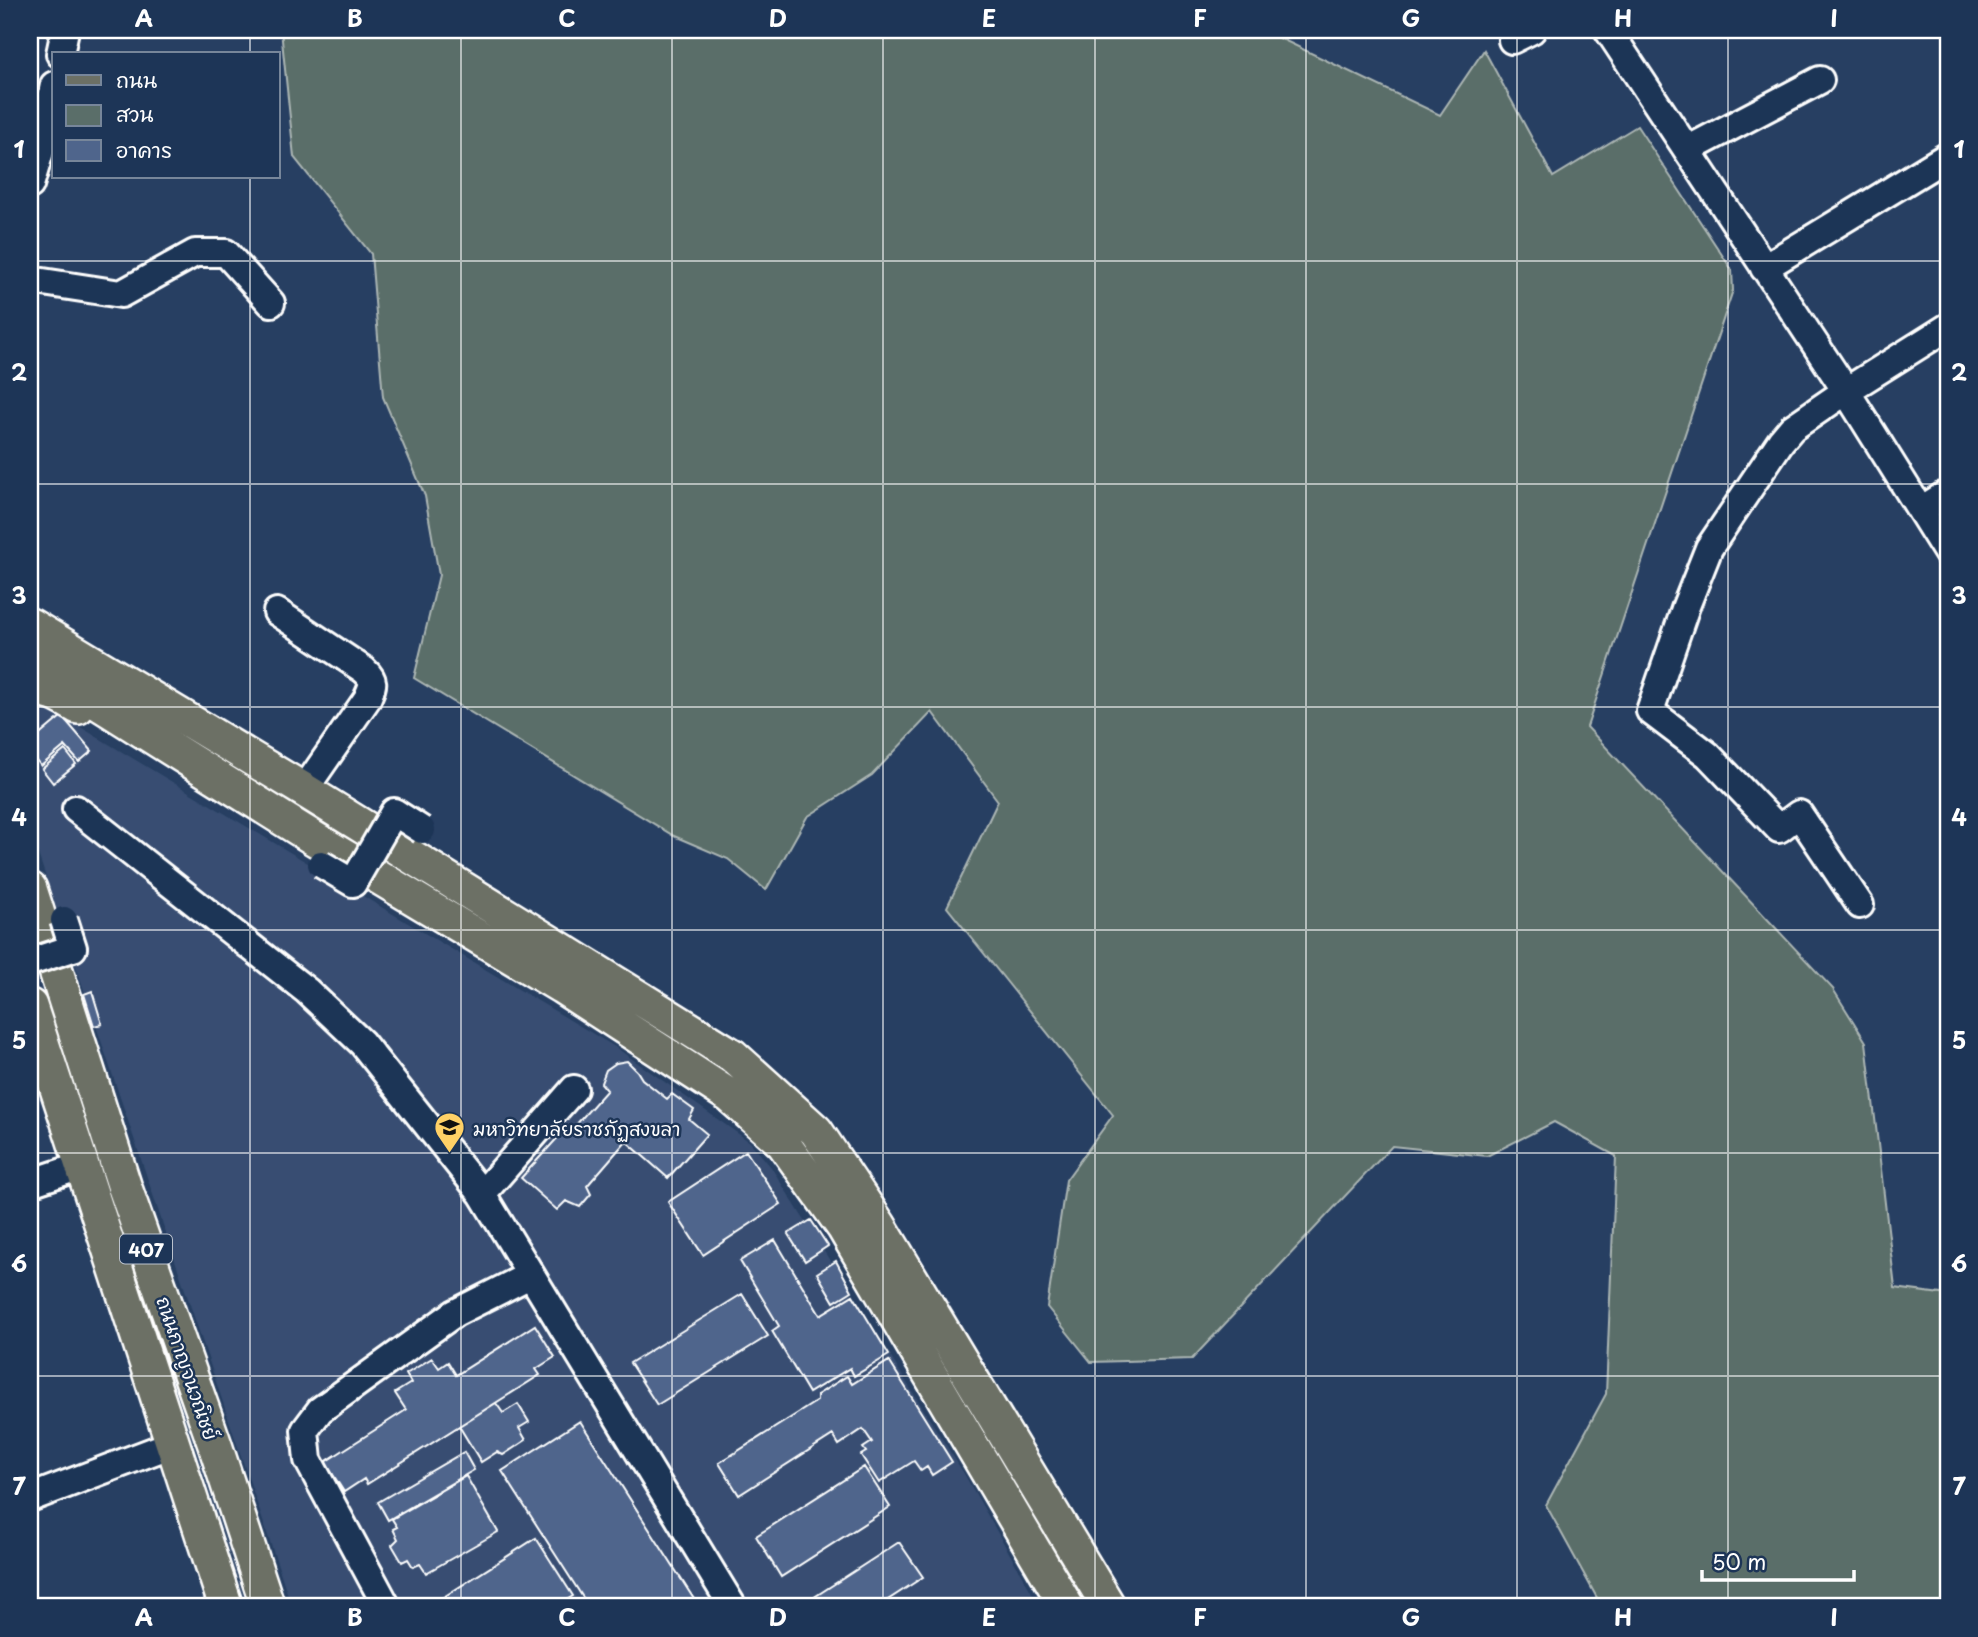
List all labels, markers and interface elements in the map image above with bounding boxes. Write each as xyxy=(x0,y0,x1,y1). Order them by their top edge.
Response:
text: A xyxy=(135,0,153,35)
text: B xyxy=(347,0,363,35)
text: C xyxy=(558,0,576,35)
text: D xyxy=(769,0,787,35)
text: E xyxy=(982,0,996,35)
text: F xyxy=(1193,0,1207,35)
text: G xyxy=(1402,0,1420,35)
text: H xyxy=(1614,0,1632,35)
text: I xyxy=(1830,0,1838,35)
legend xyxy=(52,52,280,178)
text: ถนน xyxy=(116,63,157,95)
text: สวน xyxy=(116,97,153,129)
text: 1 xyxy=(14,131,25,166)
text: 1 xyxy=(1954,131,1965,166)
text: อาคาร xyxy=(116,133,172,165)
text: 2 xyxy=(11,354,27,389)
text: 2 xyxy=(1951,354,1967,389)
text: 3 xyxy=(11,577,27,612)
text: 3 xyxy=(1951,577,1967,612)
text: 4 xyxy=(11,799,27,834)
text: 4 xyxy=(1951,799,1967,834)
text: 5 xyxy=(12,1022,26,1057)
text: 5 xyxy=(1952,1022,1966,1057)
school or university icon: มหาวิทยาลัยราชภัฏสงขลา xyxy=(433,1111,467,1155)
place label: มหาวิทยาลัยราชภัฏสงขลา xyxy=(473,1114,680,1142)
road number: 407 xyxy=(120,1234,172,1264)
text: 6 xyxy=(11,1245,27,1280)
text: 6 xyxy=(1951,1245,1967,1280)
street label: ถนนกาญจนวณิชย์ xyxy=(150,1292,226,1444)
text: 7 xyxy=(12,1468,26,1503)
text: 7 xyxy=(1952,1468,1966,1503)
scale bar xyxy=(1702,1539,1854,1583)
text: 50 m xyxy=(1712,1545,1766,1577)
text: A xyxy=(135,1599,153,1634)
text: B xyxy=(347,1599,363,1634)
text: C xyxy=(558,1599,576,1634)
text: D xyxy=(769,1599,787,1634)
text: E xyxy=(982,1599,996,1634)
text: F xyxy=(1193,1599,1207,1634)
text: G xyxy=(1402,1599,1420,1634)
text: H xyxy=(1614,1599,1632,1634)
text: I xyxy=(1830,1599,1838,1634)

